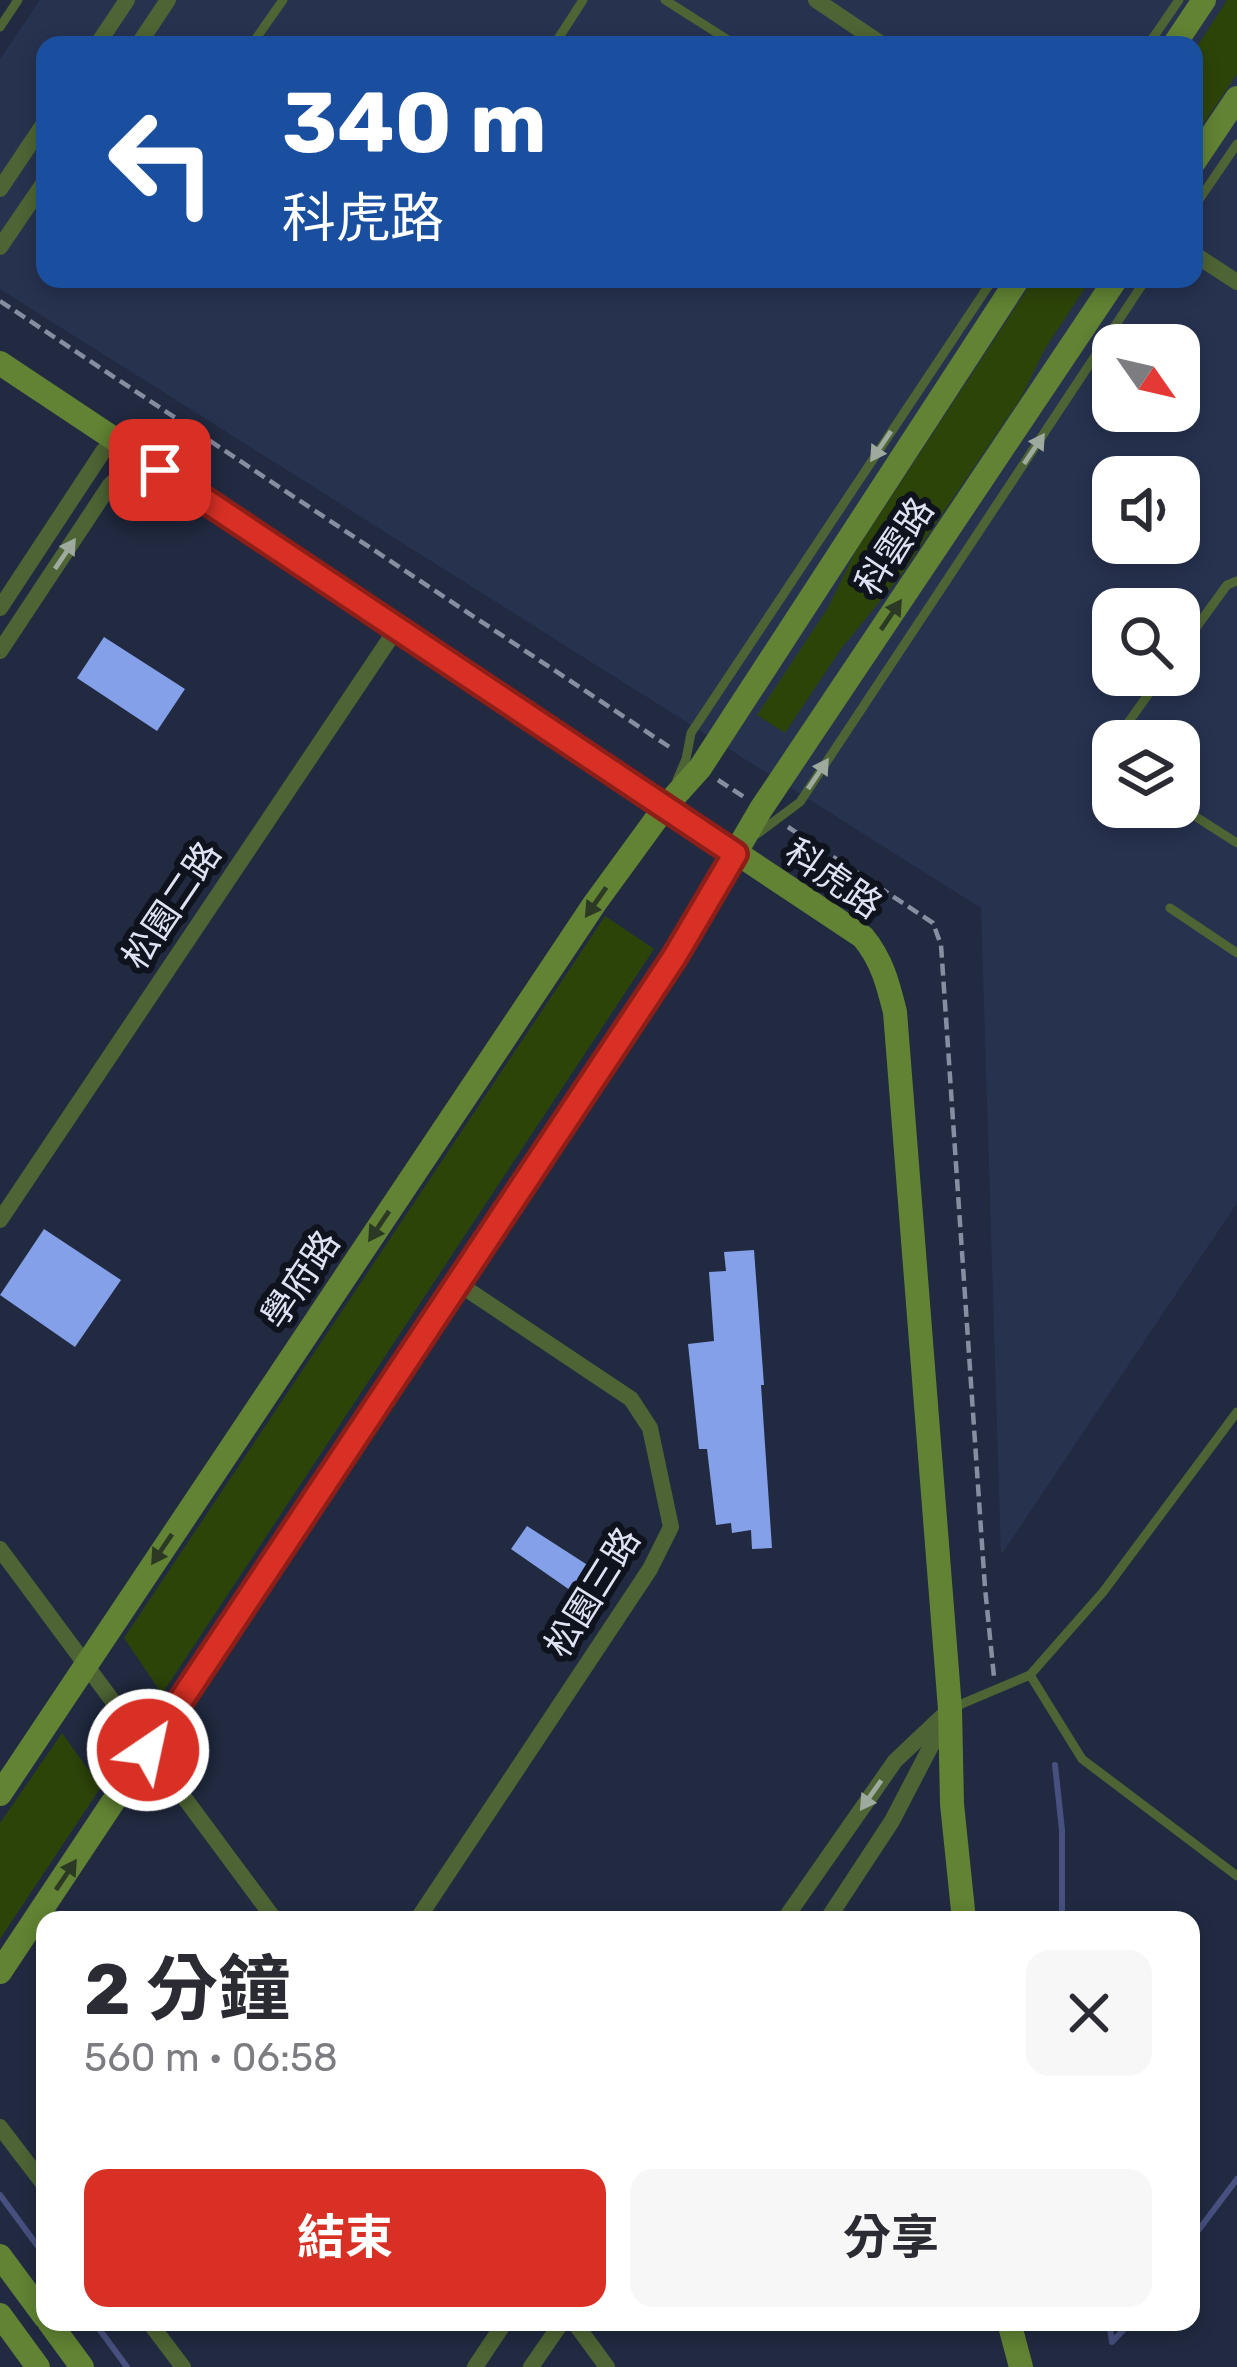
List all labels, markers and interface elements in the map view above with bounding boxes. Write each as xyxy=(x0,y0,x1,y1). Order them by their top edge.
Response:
text: 340 m xyxy=(282,73,547,173)
icon: left xyxy=(84,84,240,240)
text: 科虎路 xyxy=(282,187,444,251)
north arrow xyxy=(1092,324,1200,432)
map controls xyxy=(1092,324,1200,828)
pin xyxy=(109,419,211,521)
one-way arrow xyxy=(871,430,893,463)
one-way arrow xyxy=(1022,432,1045,465)
icon: arrive xyxy=(127,437,193,503)
button: sound xyxy=(1092,456,1200,564)
street label: 科雲路 xyxy=(846,489,942,603)
one-way arrow xyxy=(53,537,75,570)
button: search xyxy=(1092,588,1200,696)
one-way arrow xyxy=(879,599,901,632)
button: layers xyxy=(1092,720,1200,828)
one-way arrow xyxy=(807,758,829,791)
street label: 科虎路 xyxy=(777,830,890,927)
street label: 松園二路 xyxy=(113,834,230,977)
one-way arrow xyxy=(585,886,608,918)
one-way arrow xyxy=(368,1209,390,1242)
street label: 學府路 xyxy=(252,1222,348,1336)
street label: 松園三路 xyxy=(536,1520,649,1665)
one-way arrow xyxy=(151,1533,173,1566)
position arrow xyxy=(85,1687,211,1813)
one-way arrow xyxy=(860,1779,883,1811)
one-way arrow xyxy=(54,1858,76,1891)
text: 2 分鐘 xyxy=(84,1947,290,2032)
button: close xyxy=(1026,1950,1152,2076)
text: 560 m · 06:58 xyxy=(84,2035,338,2081)
button: 結束 xyxy=(84,2169,606,2307)
button: 分享 xyxy=(630,2169,1152,2307)

